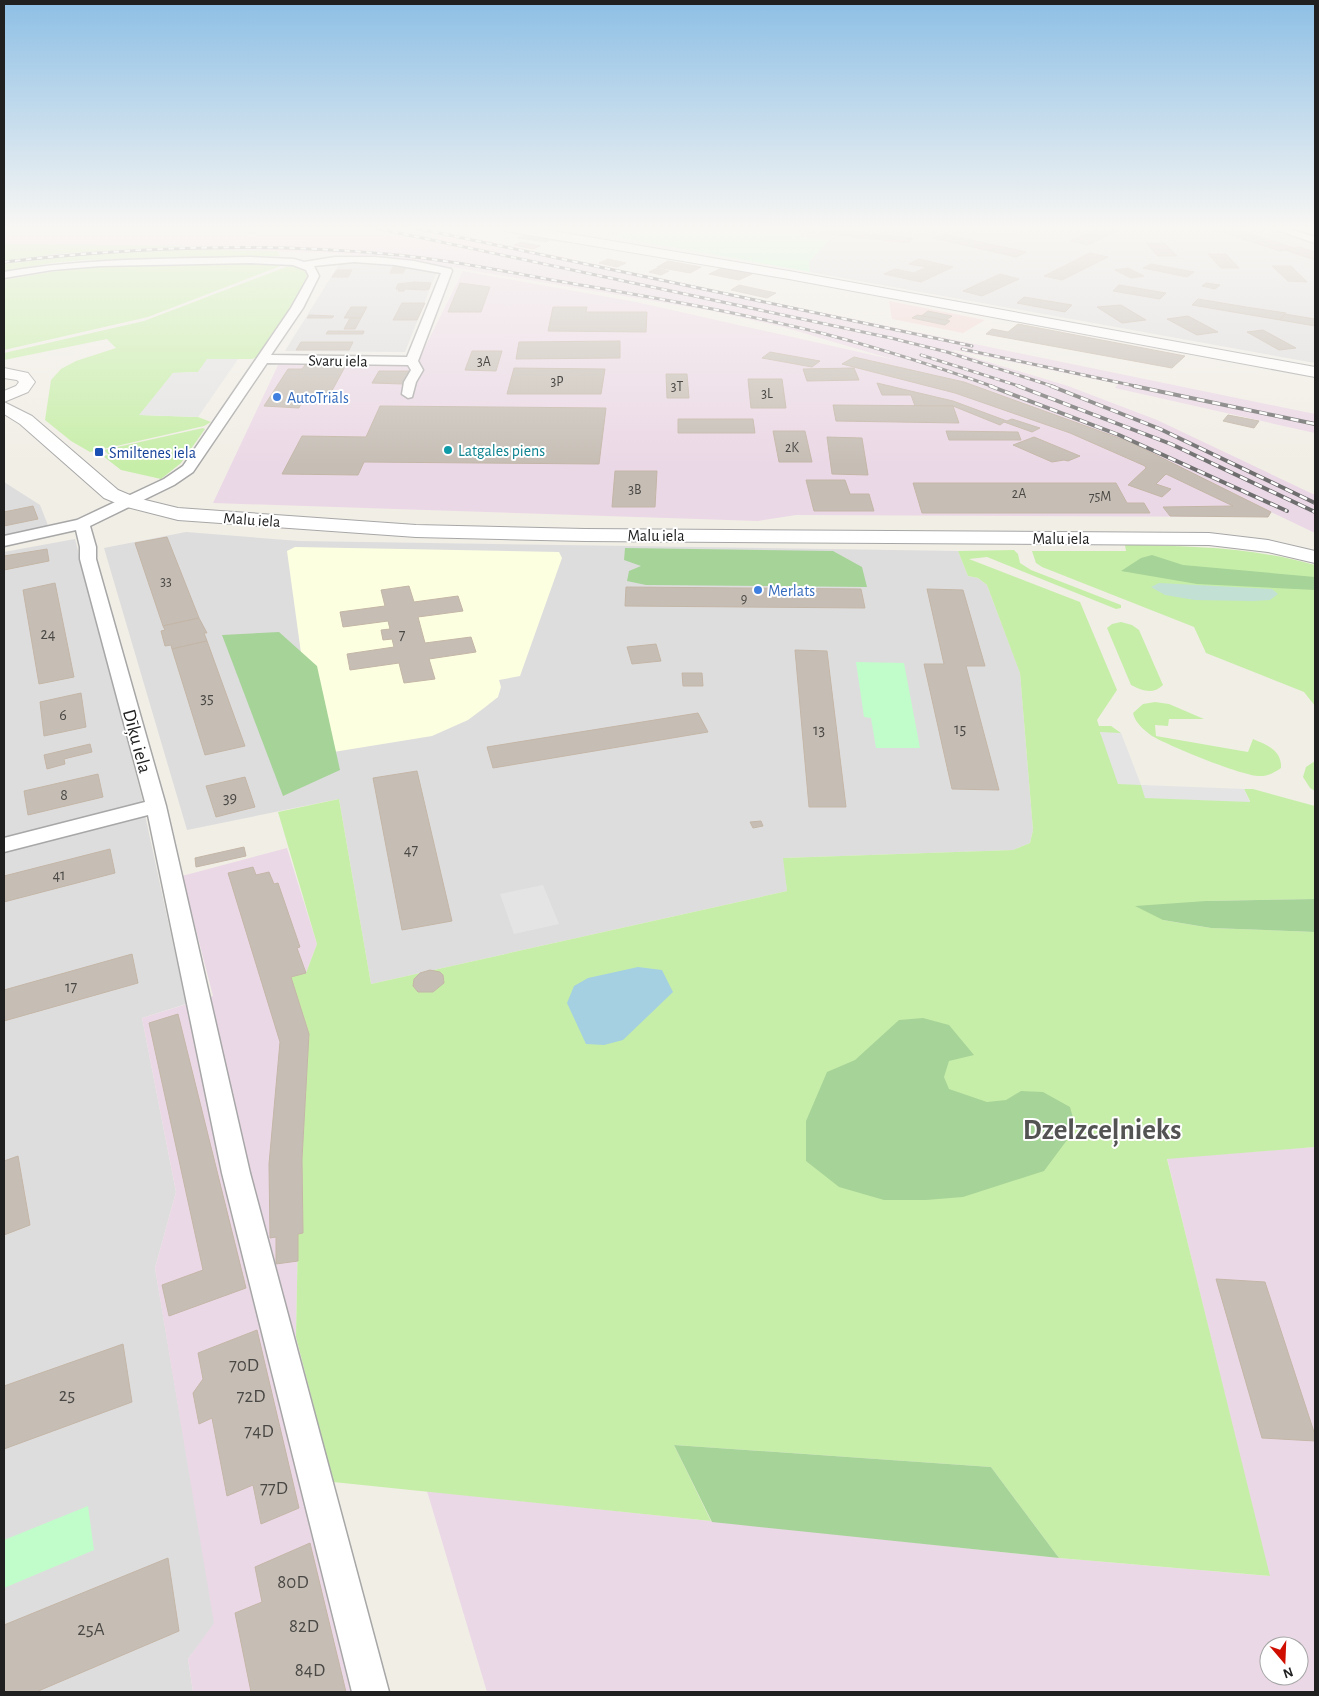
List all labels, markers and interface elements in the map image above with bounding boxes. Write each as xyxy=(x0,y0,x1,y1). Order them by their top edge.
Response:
street label: Svaru iela xyxy=(308,352,368,370)
house number: 3A xyxy=(477,355,491,369)
house number: 3P xyxy=(550,375,564,389)
house number: 3T xyxy=(671,380,683,394)
house number: 3L xyxy=(761,387,773,401)
place label: AutoTriāls xyxy=(287,390,349,406)
marker: AutoTriāls xyxy=(271,391,283,403)
house number: 2K xyxy=(785,441,799,455)
place label: Latgales piens xyxy=(458,443,545,459)
marker: Latgales piens xyxy=(442,444,454,456)
place label: Smiltenes iela xyxy=(109,445,196,461)
marker: Smiltenes iela xyxy=(93,446,105,458)
house number: 3B xyxy=(628,483,642,497)
house number: 2A xyxy=(1012,487,1026,501)
house number: 75M xyxy=(1089,490,1111,504)
street label: Malu iela xyxy=(223,510,281,530)
street label: Malu iela xyxy=(627,528,685,544)
street label: Malu iela xyxy=(1032,531,1090,547)
house number: 33 xyxy=(160,575,172,589)
place label: Merlats xyxy=(768,583,815,599)
marker: Merlats xyxy=(752,584,764,596)
house number: 9 xyxy=(741,592,747,606)
house number: 24 xyxy=(41,626,56,642)
house number: 7 xyxy=(399,627,406,643)
house number: 35 xyxy=(200,690,214,706)
house number: 6 xyxy=(59,707,67,723)
street label: Dīķu iela xyxy=(118,707,154,776)
house number: 15 xyxy=(954,721,966,737)
house number: 13 xyxy=(813,722,825,738)
house number: 8 xyxy=(60,787,68,803)
house number: 39 xyxy=(223,790,237,806)
house number: 47 xyxy=(404,842,419,858)
house number: 41 xyxy=(52,867,66,883)
house number: 17 xyxy=(65,979,77,995)
district label: Dzelzceļnieks xyxy=(1023,1116,1181,1148)
house number: 70D xyxy=(229,1356,259,1375)
house number: 25 xyxy=(59,1386,75,1405)
house number: 72D xyxy=(237,1387,265,1406)
house number: 74D xyxy=(244,1422,274,1441)
house number: 77D xyxy=(260,1479,288,1498)
house number: 80D xyxy=(277,1573,309,1592)
house number: 82D xyxy=(289,1617,319,1636)
house number: 25A xyxy=(77,1620,105,1639)
north arrow xyxy=(1259,1636,1309,1686)
house number: 84D xyxy=(295,1661,325,1680)
text: N xyxy=(1281,1664,1295,1681)

